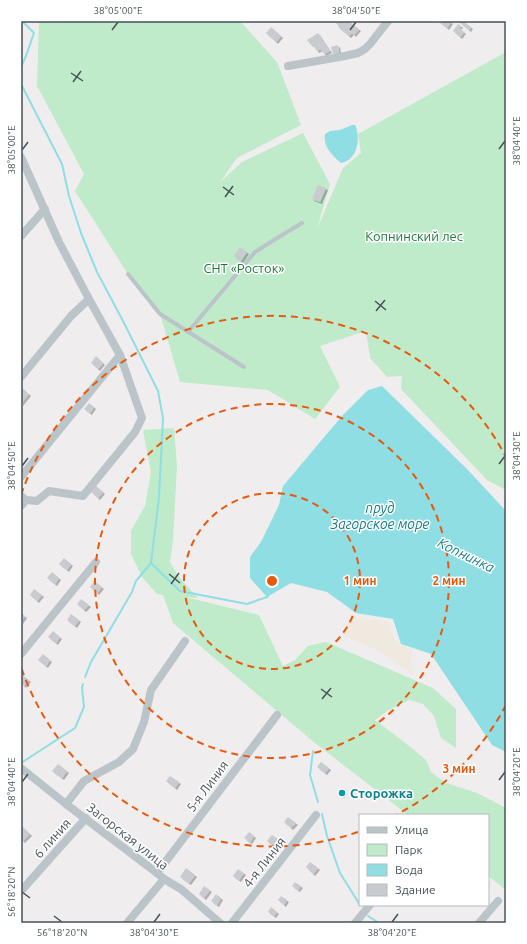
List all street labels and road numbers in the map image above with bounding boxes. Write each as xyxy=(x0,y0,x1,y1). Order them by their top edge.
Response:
street label: 5-я Линия xyxy=(183,758,231,814)
street label: Загорская улица xyxy=(85,800,171,872)
street label: 6 линия xyxy=(31,816,73,860)
street label: 4-я Линия xyxy=(240,834,288,890)

